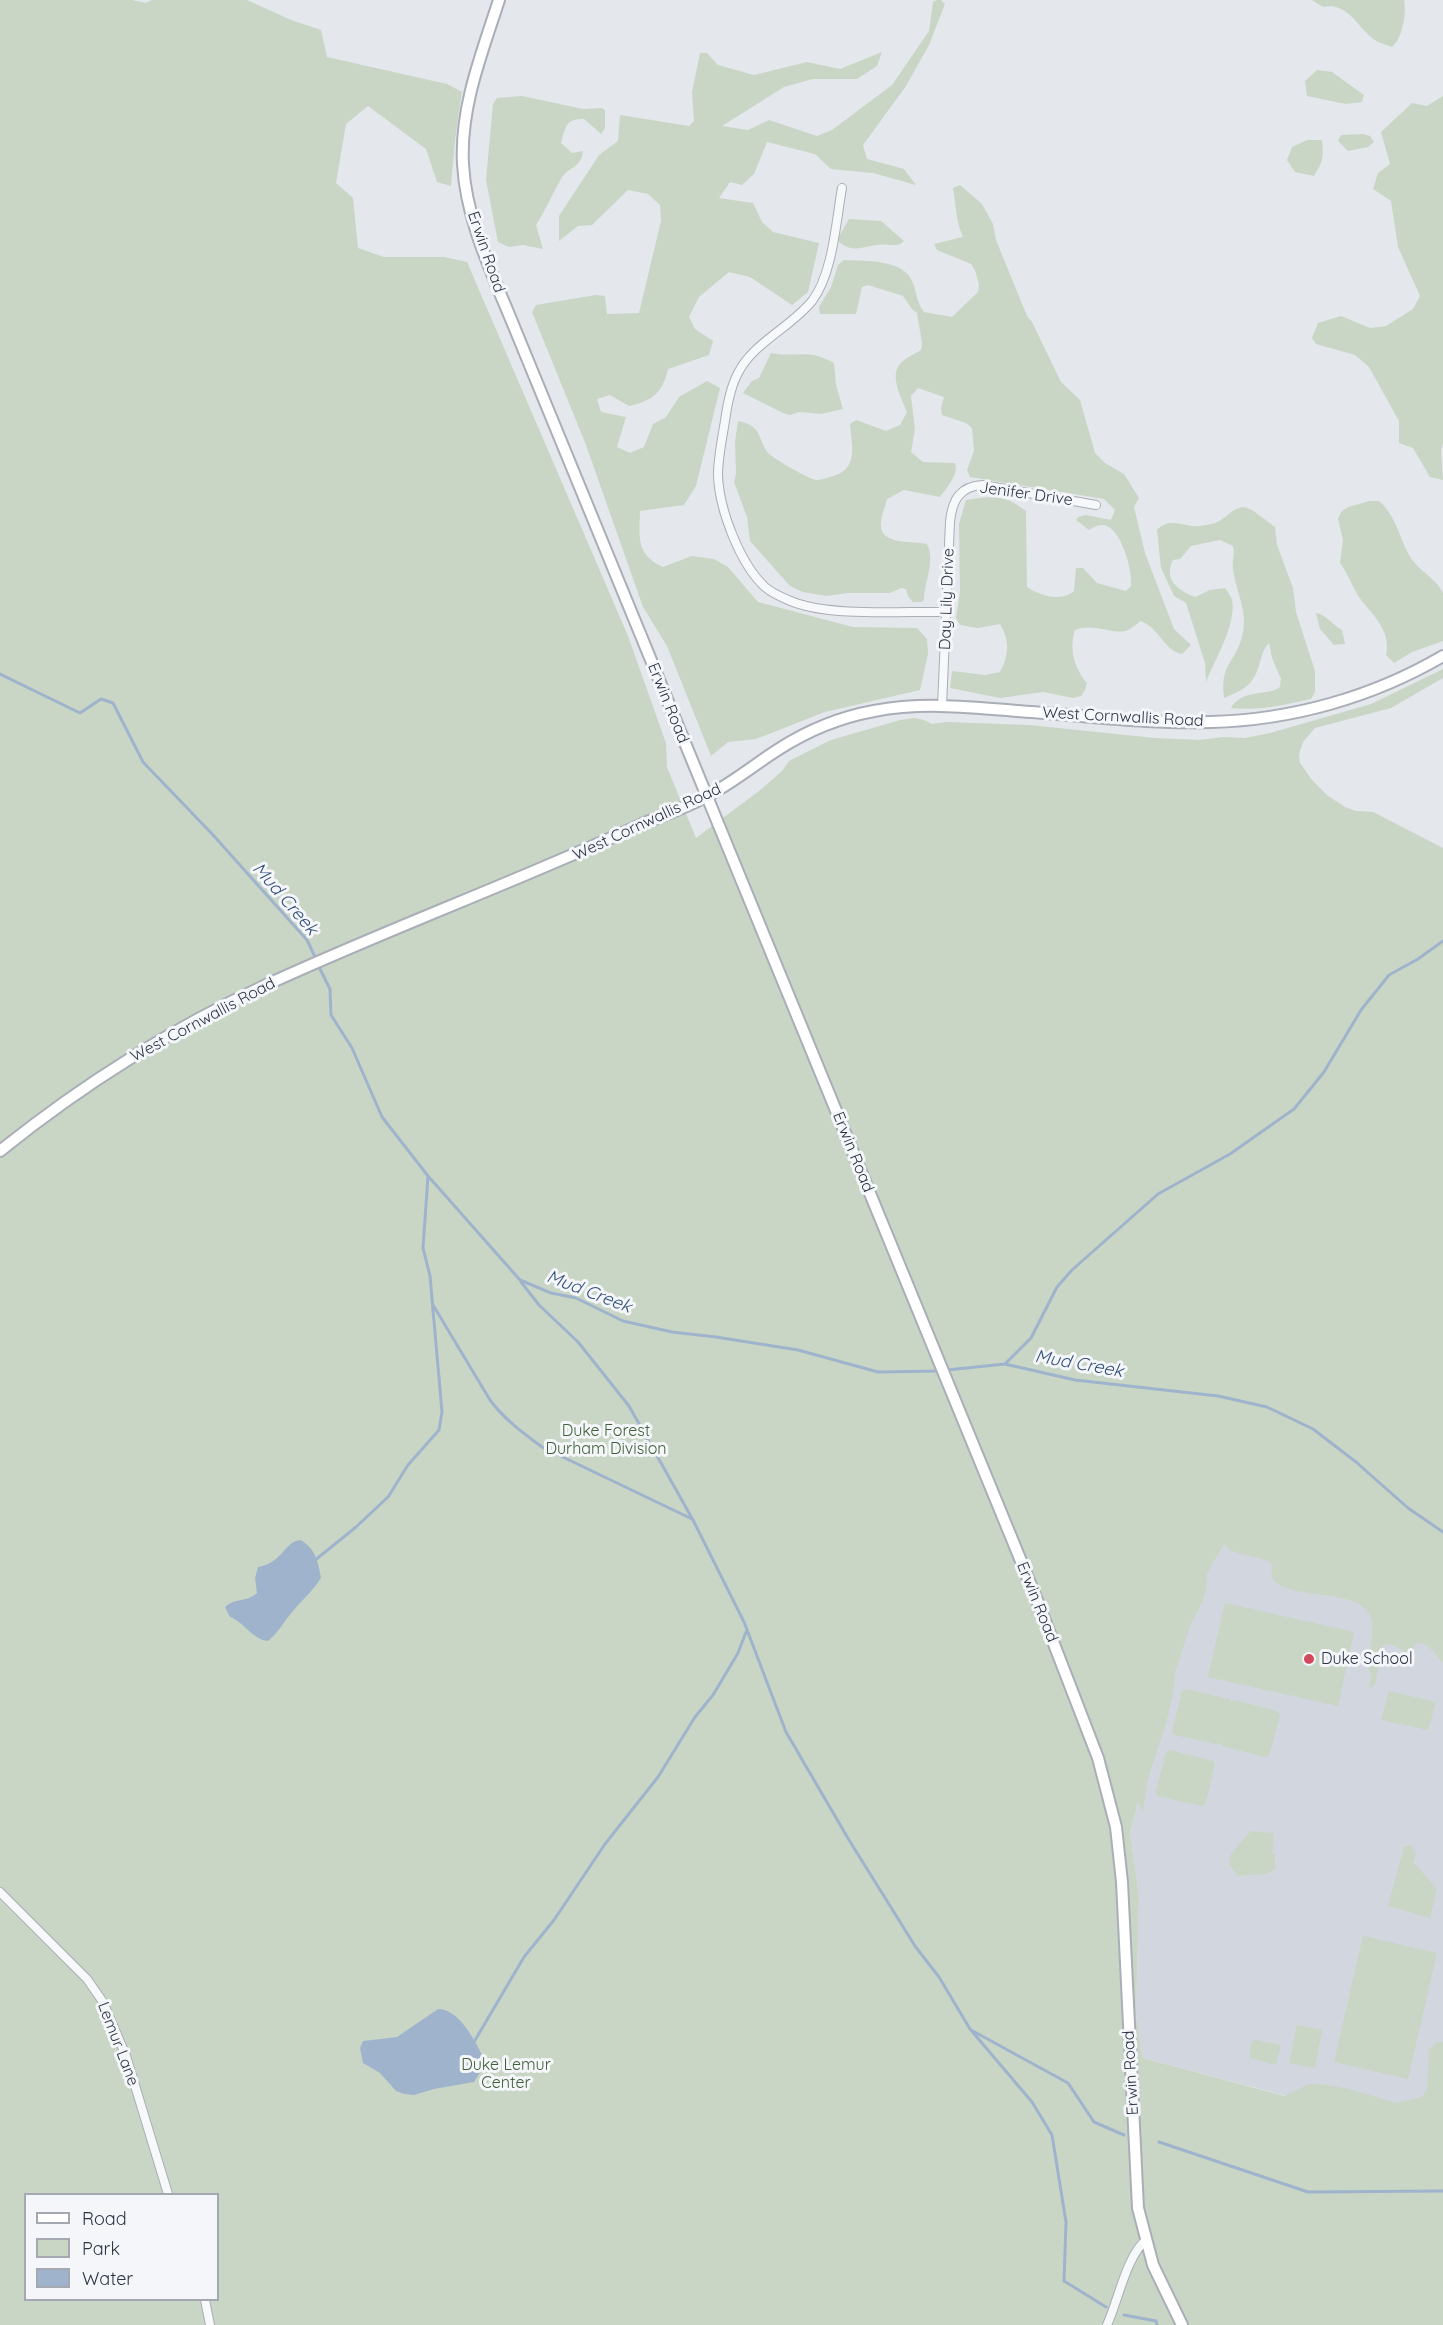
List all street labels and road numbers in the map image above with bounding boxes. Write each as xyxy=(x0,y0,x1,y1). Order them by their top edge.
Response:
street label: Erwin Road xyxy=(463,209,509,295)
street label: Jenifer Drive xyxy=(978,478,1074,510)
street label: Day Lily Drive xyxy=(936,548,958,650)
street label: Erwin Road xyxy=(643,660,693,746)
street label: West Cornwallis Road xyxy=(1042,703,1204,731)
street label: West Cornwallis Road xyxy=(570,779,724,865)
street label: West Cornwallis Road xyxy=(127,974,279,1066)
street label: Erwin Road xyxy=(828,1109,878,1195)
street label: Erwin Road xyxy=(1012,1559,1062,1645)
street label: Lemur Lane xyxy=(93,1999,143,2089)
street label: Erwin Road xyxy=(1119,2030,1143,2116)

